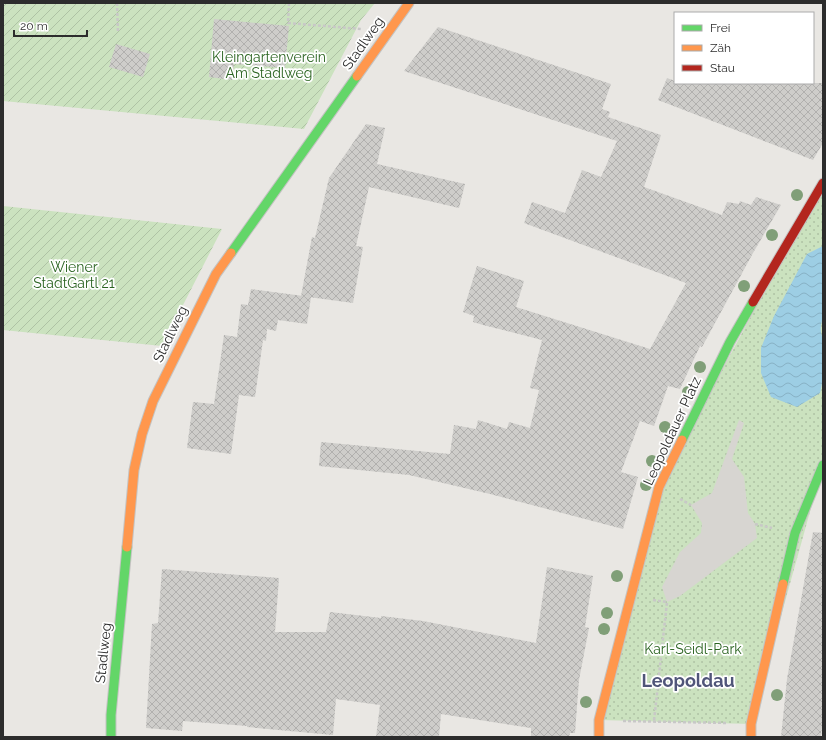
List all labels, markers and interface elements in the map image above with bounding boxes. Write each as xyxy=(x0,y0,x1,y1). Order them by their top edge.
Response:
scale bar xyxy=(14,12,87,38)
legend xyxy=(674,12,814,84)
street label: Stadlweg xyxy=(339,13,387,73)
text: 20 m xyxy=(20,19,48,33)
text: Frei xyxy=(710,21,730,35)
text: Zäh xyxy=(710,41,731,55)
park label: Kleingartenverein Am Stadlweg xyxy=(212,49,326,81)
text: Stau xyxy=(710,61,735,75)
park label: Wiener StadtGartl 21 xyxy=(33,259,115,291)
street label: Stadlweg xyxy=(149,303,191,365)
street label: Leopoldauer Platz xyxy=(640,374,704,488)
street label: Stadlweg xyxy=(92,622,114,684)
park label: Karl-Seidl-Park xyxy=(644,641,742,657)
district label: Leopoldau xyxy=(641,670,735,691)

